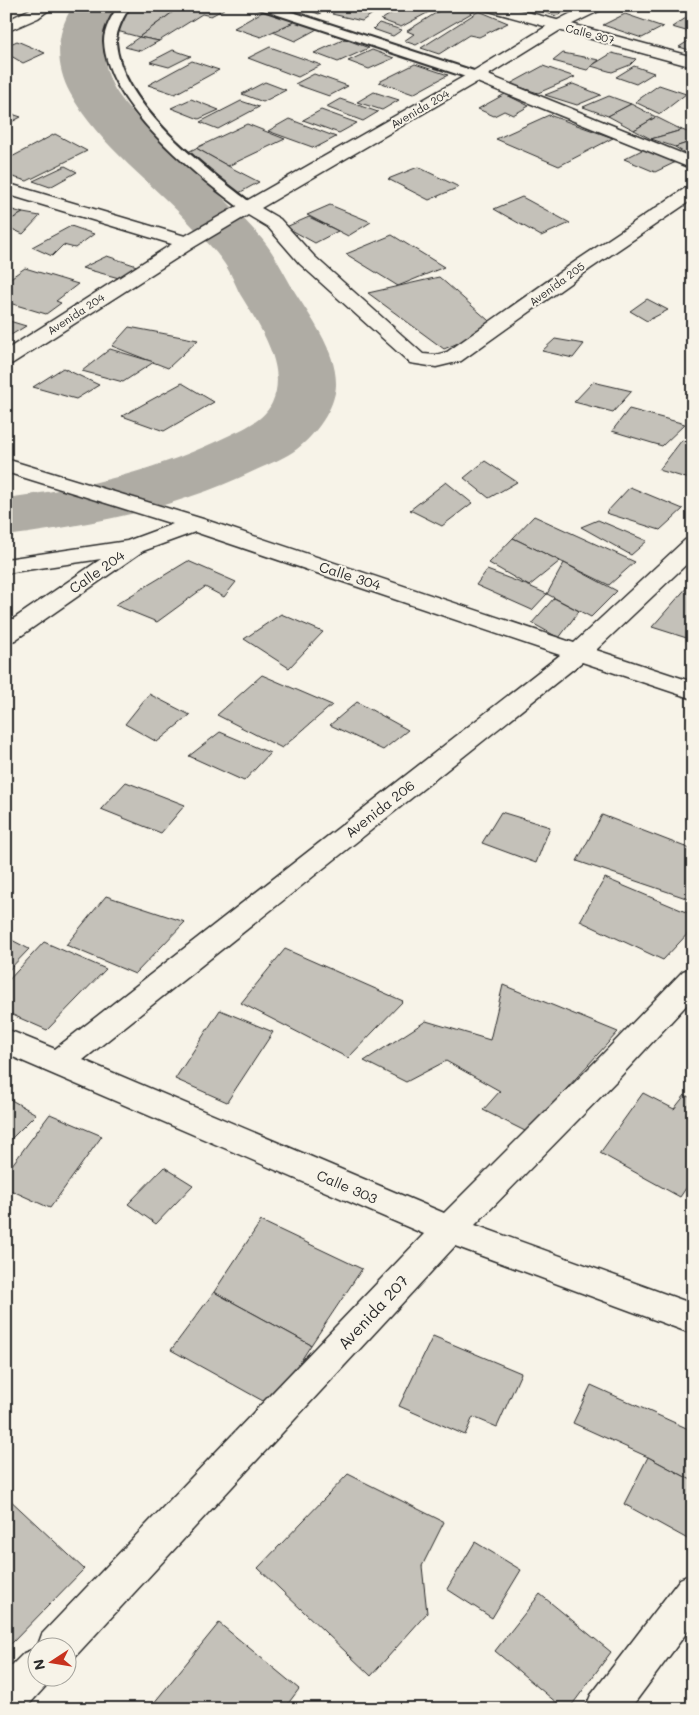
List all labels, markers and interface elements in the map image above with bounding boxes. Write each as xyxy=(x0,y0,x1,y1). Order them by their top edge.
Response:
street label: Calle 307 xyxy=(564,20,616,47)
street label: Avenida 204 xyxy=(388,85,452,131)
street label: Avenida 205 xyxy=(526,258,588,309)
street label: Avenida 204 xyxy=(44,289,108,338)
street label: Calle 204 xyxy=(65,545,129,598)
street label: Calle 304 xyxy=(317,557,384,595)
street label: Avenida 206 xyxy=(341,775,418,842)
street label: Calle 303 xyxy=(314,1165,380,1208)
street label: Avenida 207 xyxy=(333,1270,413,1353)
north arrow xyxy=(28,1638,78,1688)
text: N xyxy=(28,1658,49,1672)

